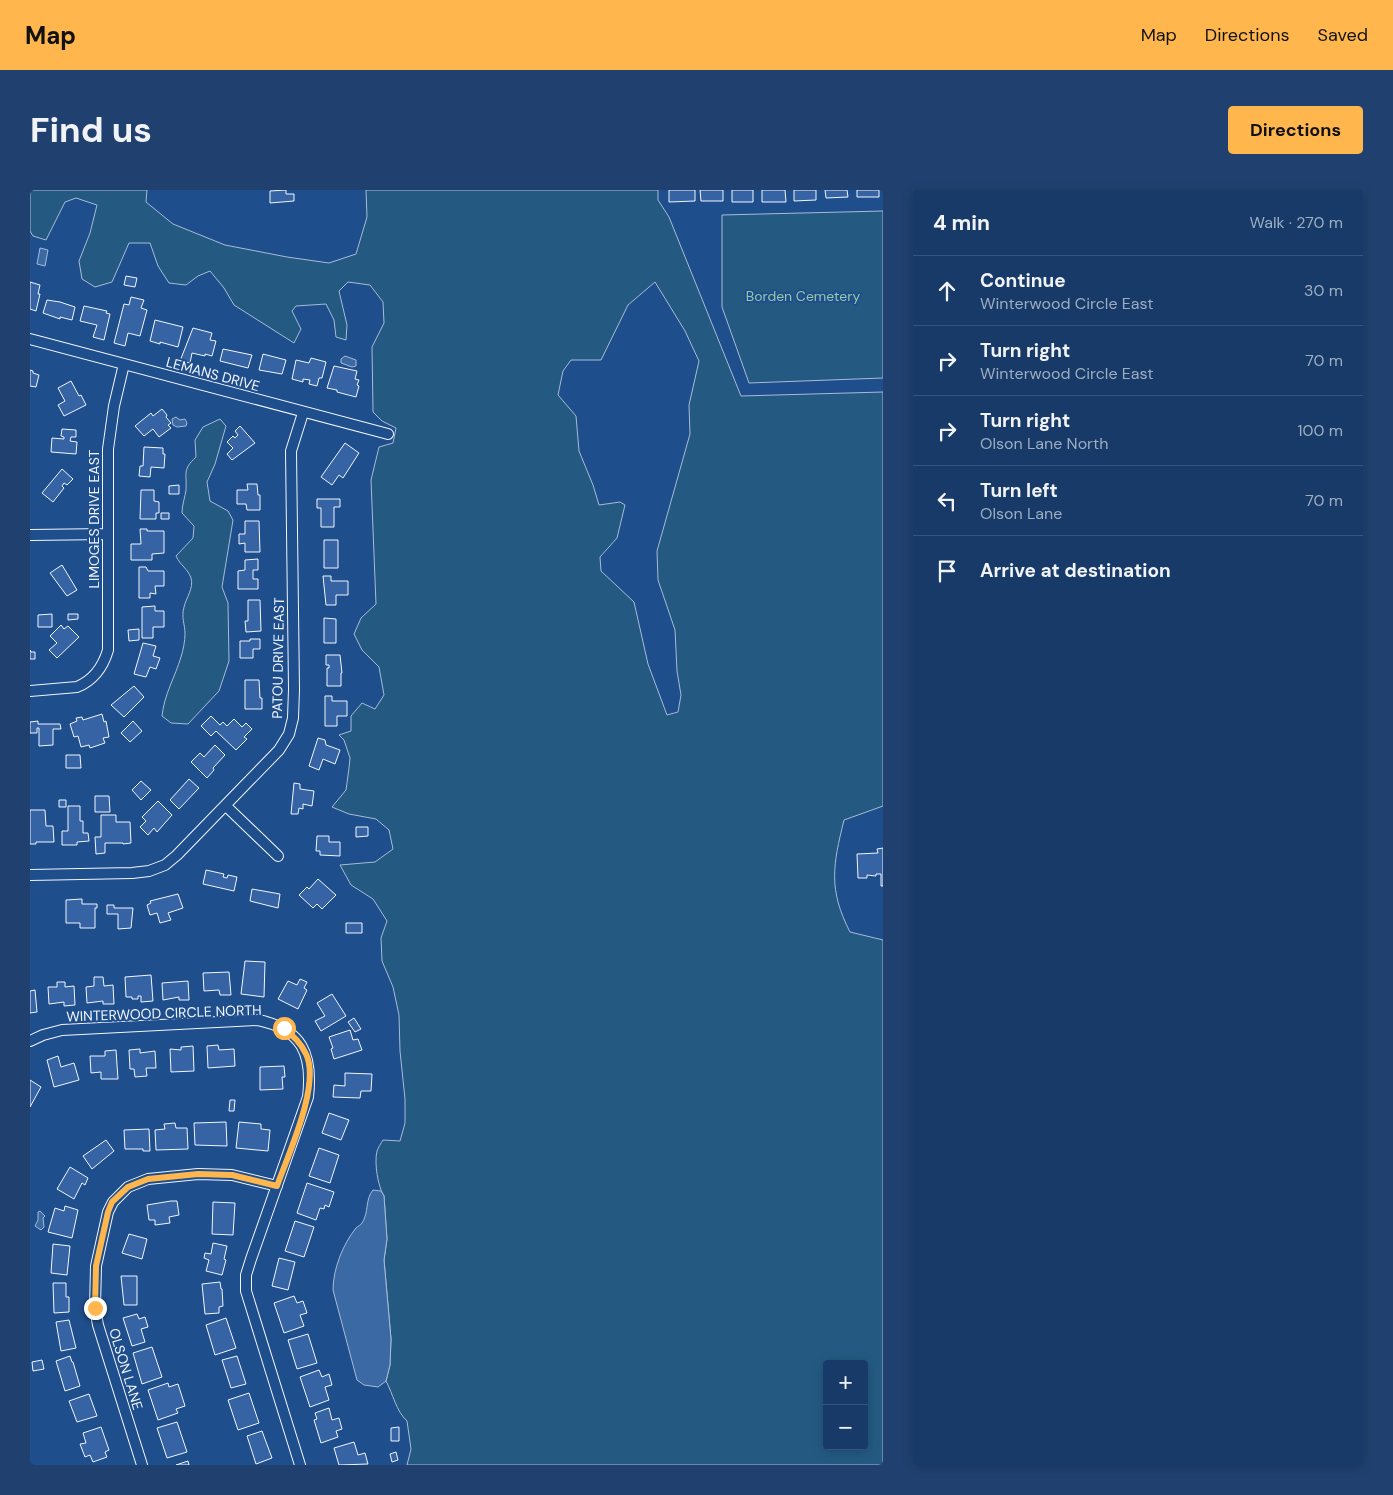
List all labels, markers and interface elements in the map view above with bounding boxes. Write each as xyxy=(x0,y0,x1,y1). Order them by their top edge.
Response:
text: Map xyxy=(25,20,76,51)
text: Map xyxy=(1141,23,1177,47)
text: Directions xyxy=(1205,23,1290,47)
text: Saved xyxy=(1318,23,1368,47)
button: Directions xyxy=(1228,106,1363,154)
text: Find us xyxy=(30,107,152,153)
text: 4 min xyxy=(933,209,990,237)
text: Walk · 270 m xyxy=(1250,212,1343,233)
text: Continue xyxy=(980,268,1066,293)
icon: ahead xyxy=(933,277,961,305)
text: 30 m xyxy=(1304,280,1343,301)
park label: Borden Cemetery xyxy=(746,287,860,305)
text: Winterwood Circle East xyxy=(980,293,1153,314)
text: Turn right xyxy=(980,338,1070,363)
icon: right xyxy=(933,347,961,375)
text: 70 m xyxy=(1305,350,1343,371)
street label: LEMANS DRIVE xyxy=(164,353,262,395)
text: Winterwood Circle East xyxy=(980,363,1153,384)
text: Turn right xyxy=(980,408,1070,433)
icon: right xyxy=(933,417,961,445)
text: 100 m xyxy=(1298,420,1343,441)
text: Olson Lane North xyxy=(980,433,1109,454)
street label: LIMOGES DRIVE EAST xyxy=(85,449,103,588)
text: Turn left xyxy=(980,478,1058,503)
icon: left xyxy=(933,487,961,515)
text: 70 m xyxy=(1305,490,1343,511)
text: Olson Lane xyxy=(980,503,1062,524)
icon: arrive xyxy=(933,557,961,585)
text: Arrive at destination xyxy=(980,558,1171,583)
street label: PATOU DRIVE EAST xyxy=(268,597,288,719)
street label: WINTERWOOD CIRCLE NORTH xyxy=(66,1001,262,1025)
route start xyxy=(273,1017,296,1040)
route end xyxy=(84,1297,107,1320)
street label: OLSON LANE xyxy=(105,1326,147,1412)
map controls xyxy=(823,1360,868,1450)
button: + xyxy=(823,1360,868,1405)
button: − xyxy=(823,1405,868,1450)

